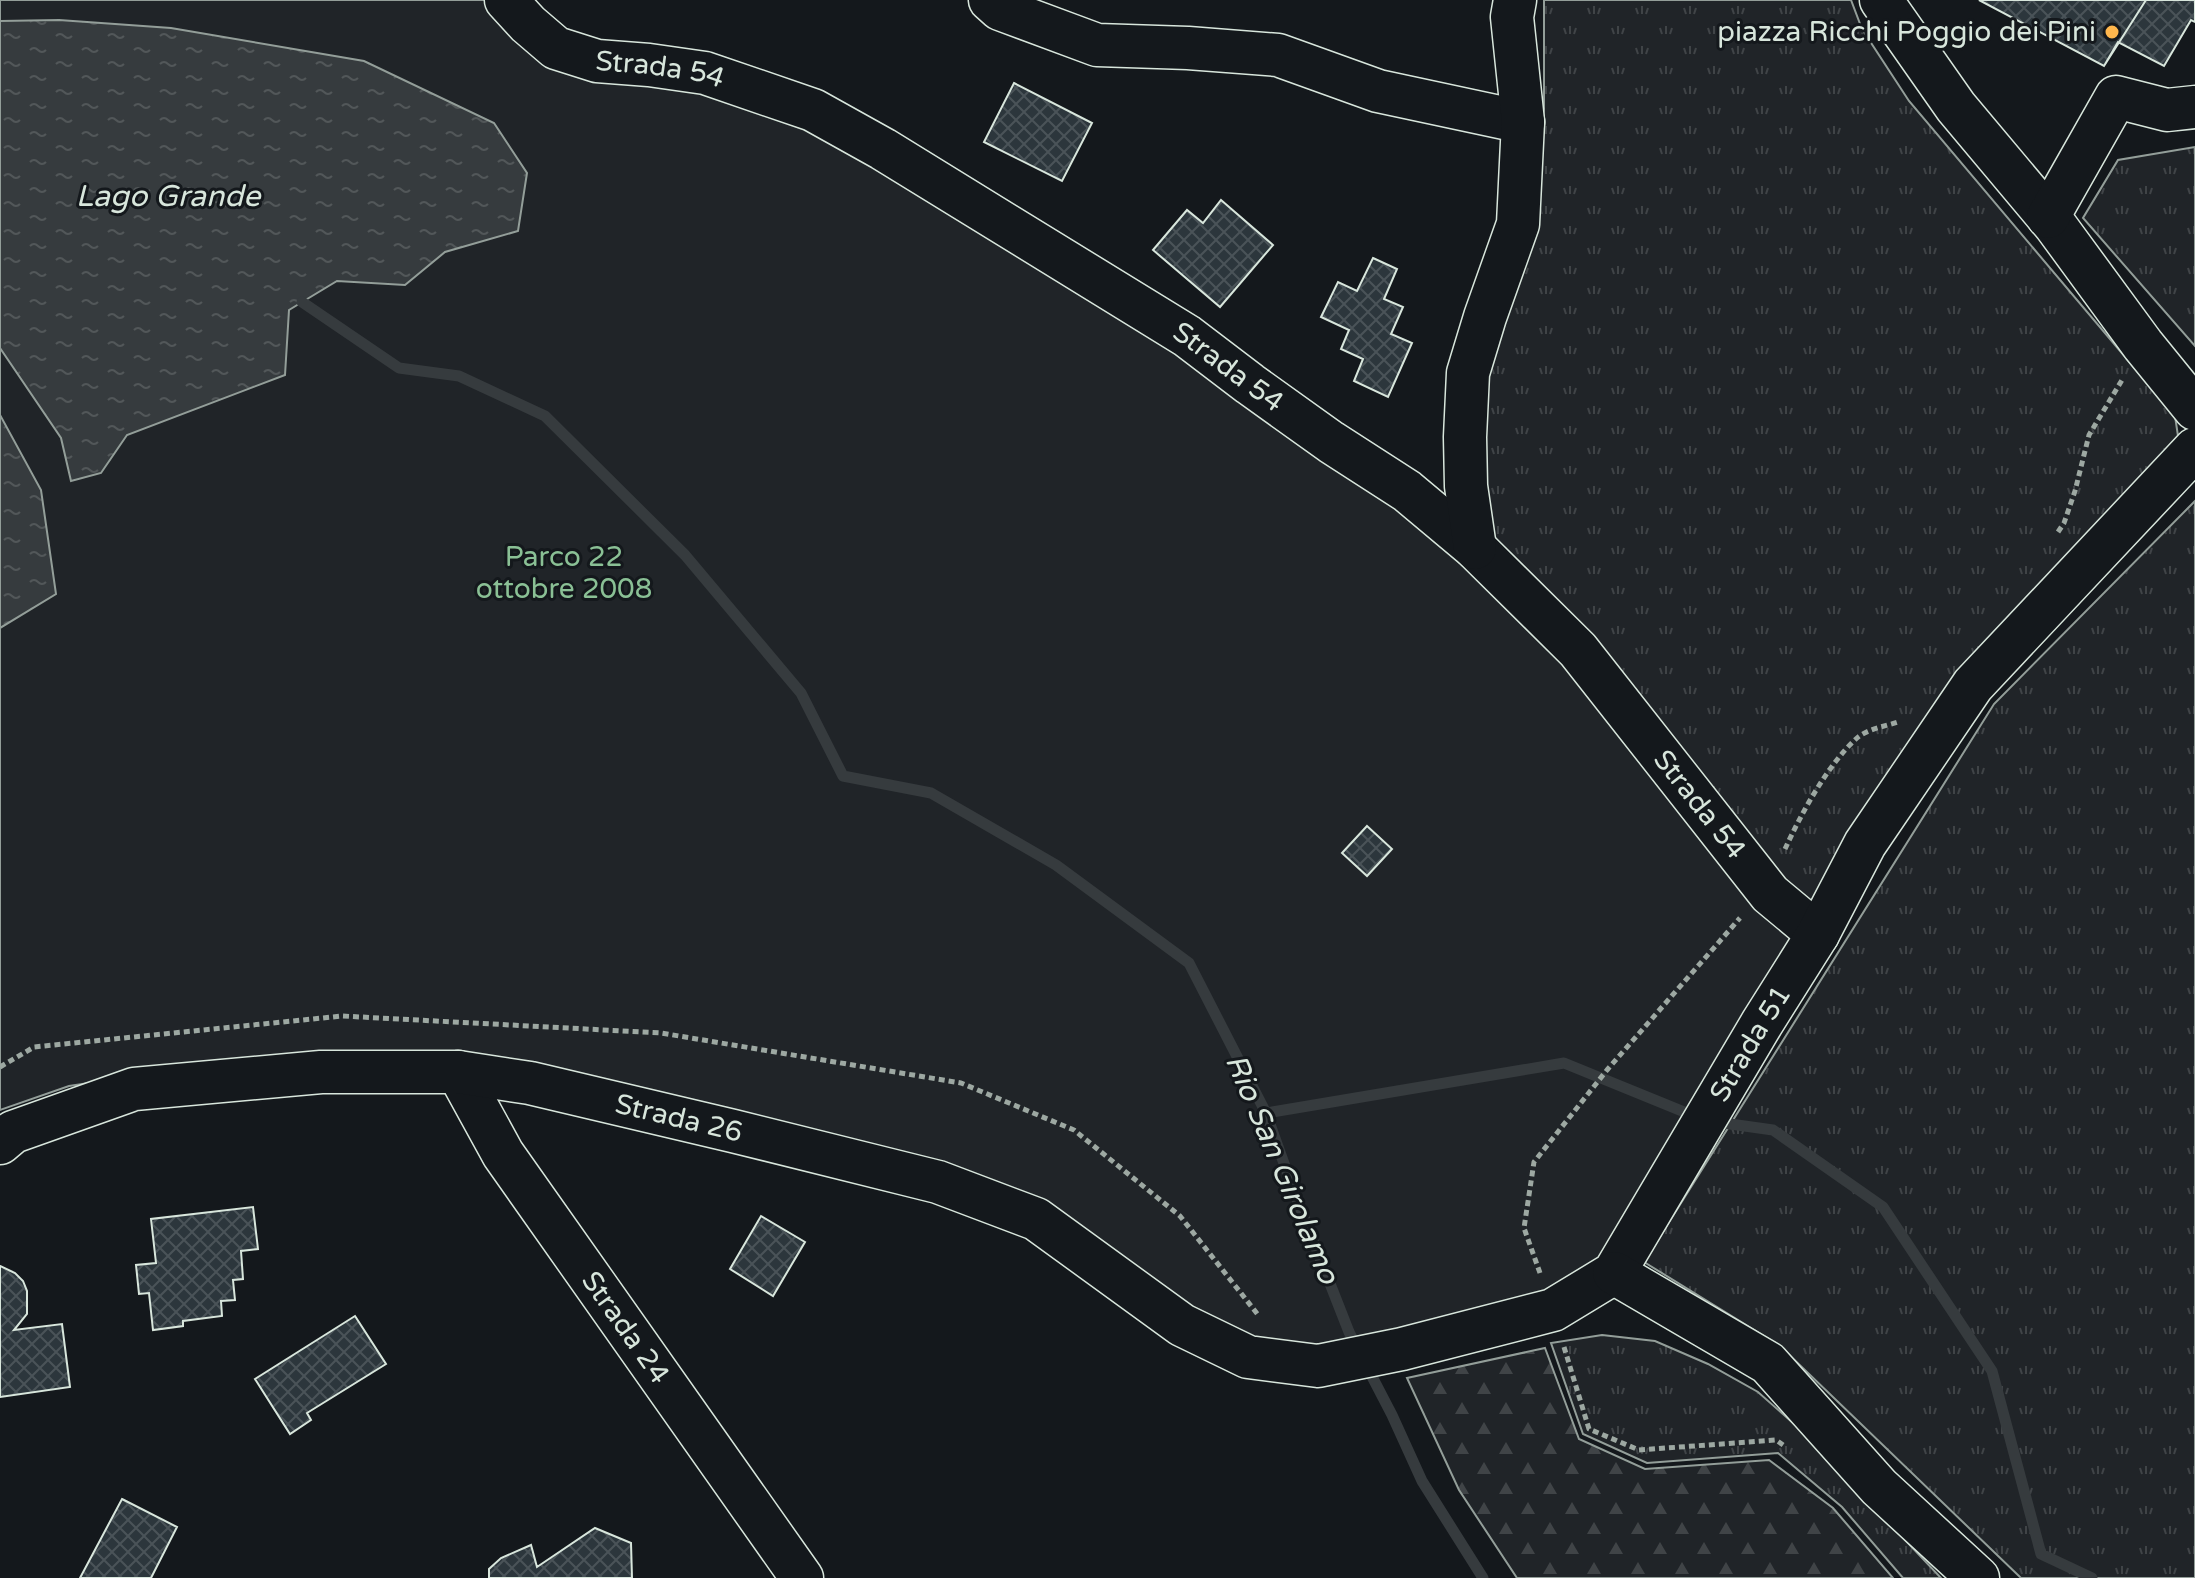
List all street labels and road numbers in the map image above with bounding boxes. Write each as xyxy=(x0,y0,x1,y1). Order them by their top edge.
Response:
street label: Strada 54 xyxy=(594,44,729,95)
street label: Strada 54 xyxy=(1167,315,1290,420)
street label: Strada 54 xyxy=(1646,743,1753,866)
street label: Strada 51 xyxy=(1702,979,1798,1108)
street label: Strada 26 xyxy=(612,1087,746,1150)
street label: Strada 24 xyxy=(574,1265,677,1390)

